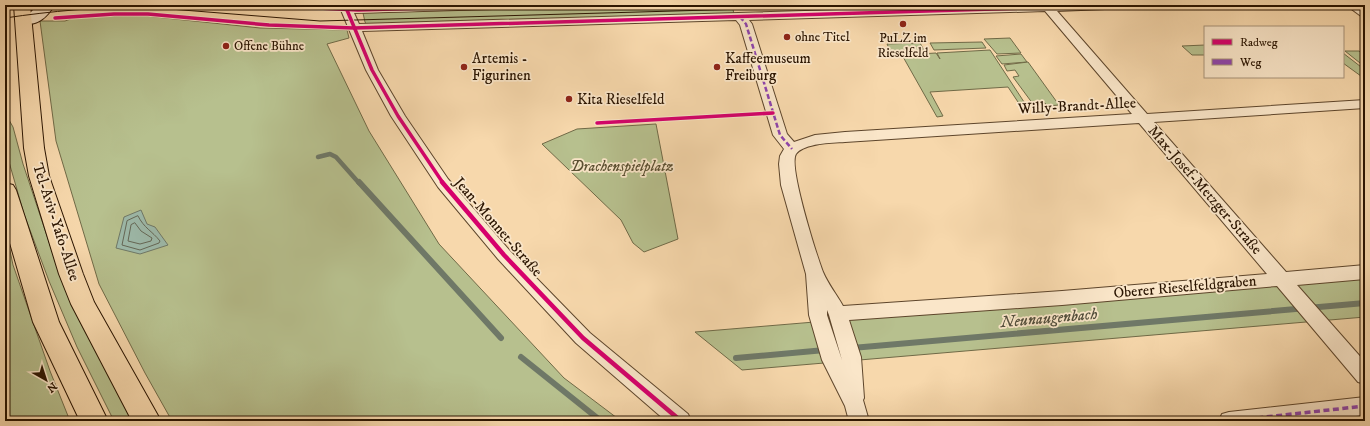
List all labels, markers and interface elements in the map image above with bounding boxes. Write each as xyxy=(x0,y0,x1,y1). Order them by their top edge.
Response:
marker: PuLZ im Rieselfeld xyxy=(898,19,908,29)
legend xyxy=(1204,26,1344,78)
place label: ohne Titel xyxy=(795,29,850,45)
place label: PuLZ im Rieselfeld xyxy=(878,30,929,61)
marker: ohne Titel xyxy=(782,32,792,42)
text: Radweg xyxy=(1240,35,1278,50)
place label: Offene Bühne xyxy=(234,38,304,54)
marker: Offene Bühne xyxy=(221,41,231,51)
place label: Artemis - Figurinen xyxy=(472,49,531,85)
place label: Kaffeemuseum Freiburg xyxy=(725,49,811,85)
text: Weg xyxy=(1239,55,1261,70)
marker: Artemis - Figurinen xyxy=(459,62,469,72)
marker: Kaffeemuseum Freiburg xyxy=(712,62,722,72)
place label: Kita Rieselfeld xyxy=(577,90,665,109)
street label: Willy-Brandt-Allee xyxy=(1017,93,1136,119)
marker: Kita Rieselfeld xyxy=(564,94,574,104)
street label: Max-Josef-Metzger-Straße xyxy=(1144,122,1266,258)
park label: Drachenspielplatz xyxy=(570,157,674,176)
street label: Tel-Aviv-Yafo-Allee xyxy=(28,161,84,283)
street label: Jean-Monnet-Straße xyxy=(448,172,546,281)
street label: Oberer Rieselfeldgraben xyxy=(1113,271,1257,303)
water label: Neunaugenbach xyxy=(999,304,1098,332)
north arrow xyxy=(26,360,66,400)
text: N xyxy=(44,379,60,395)

